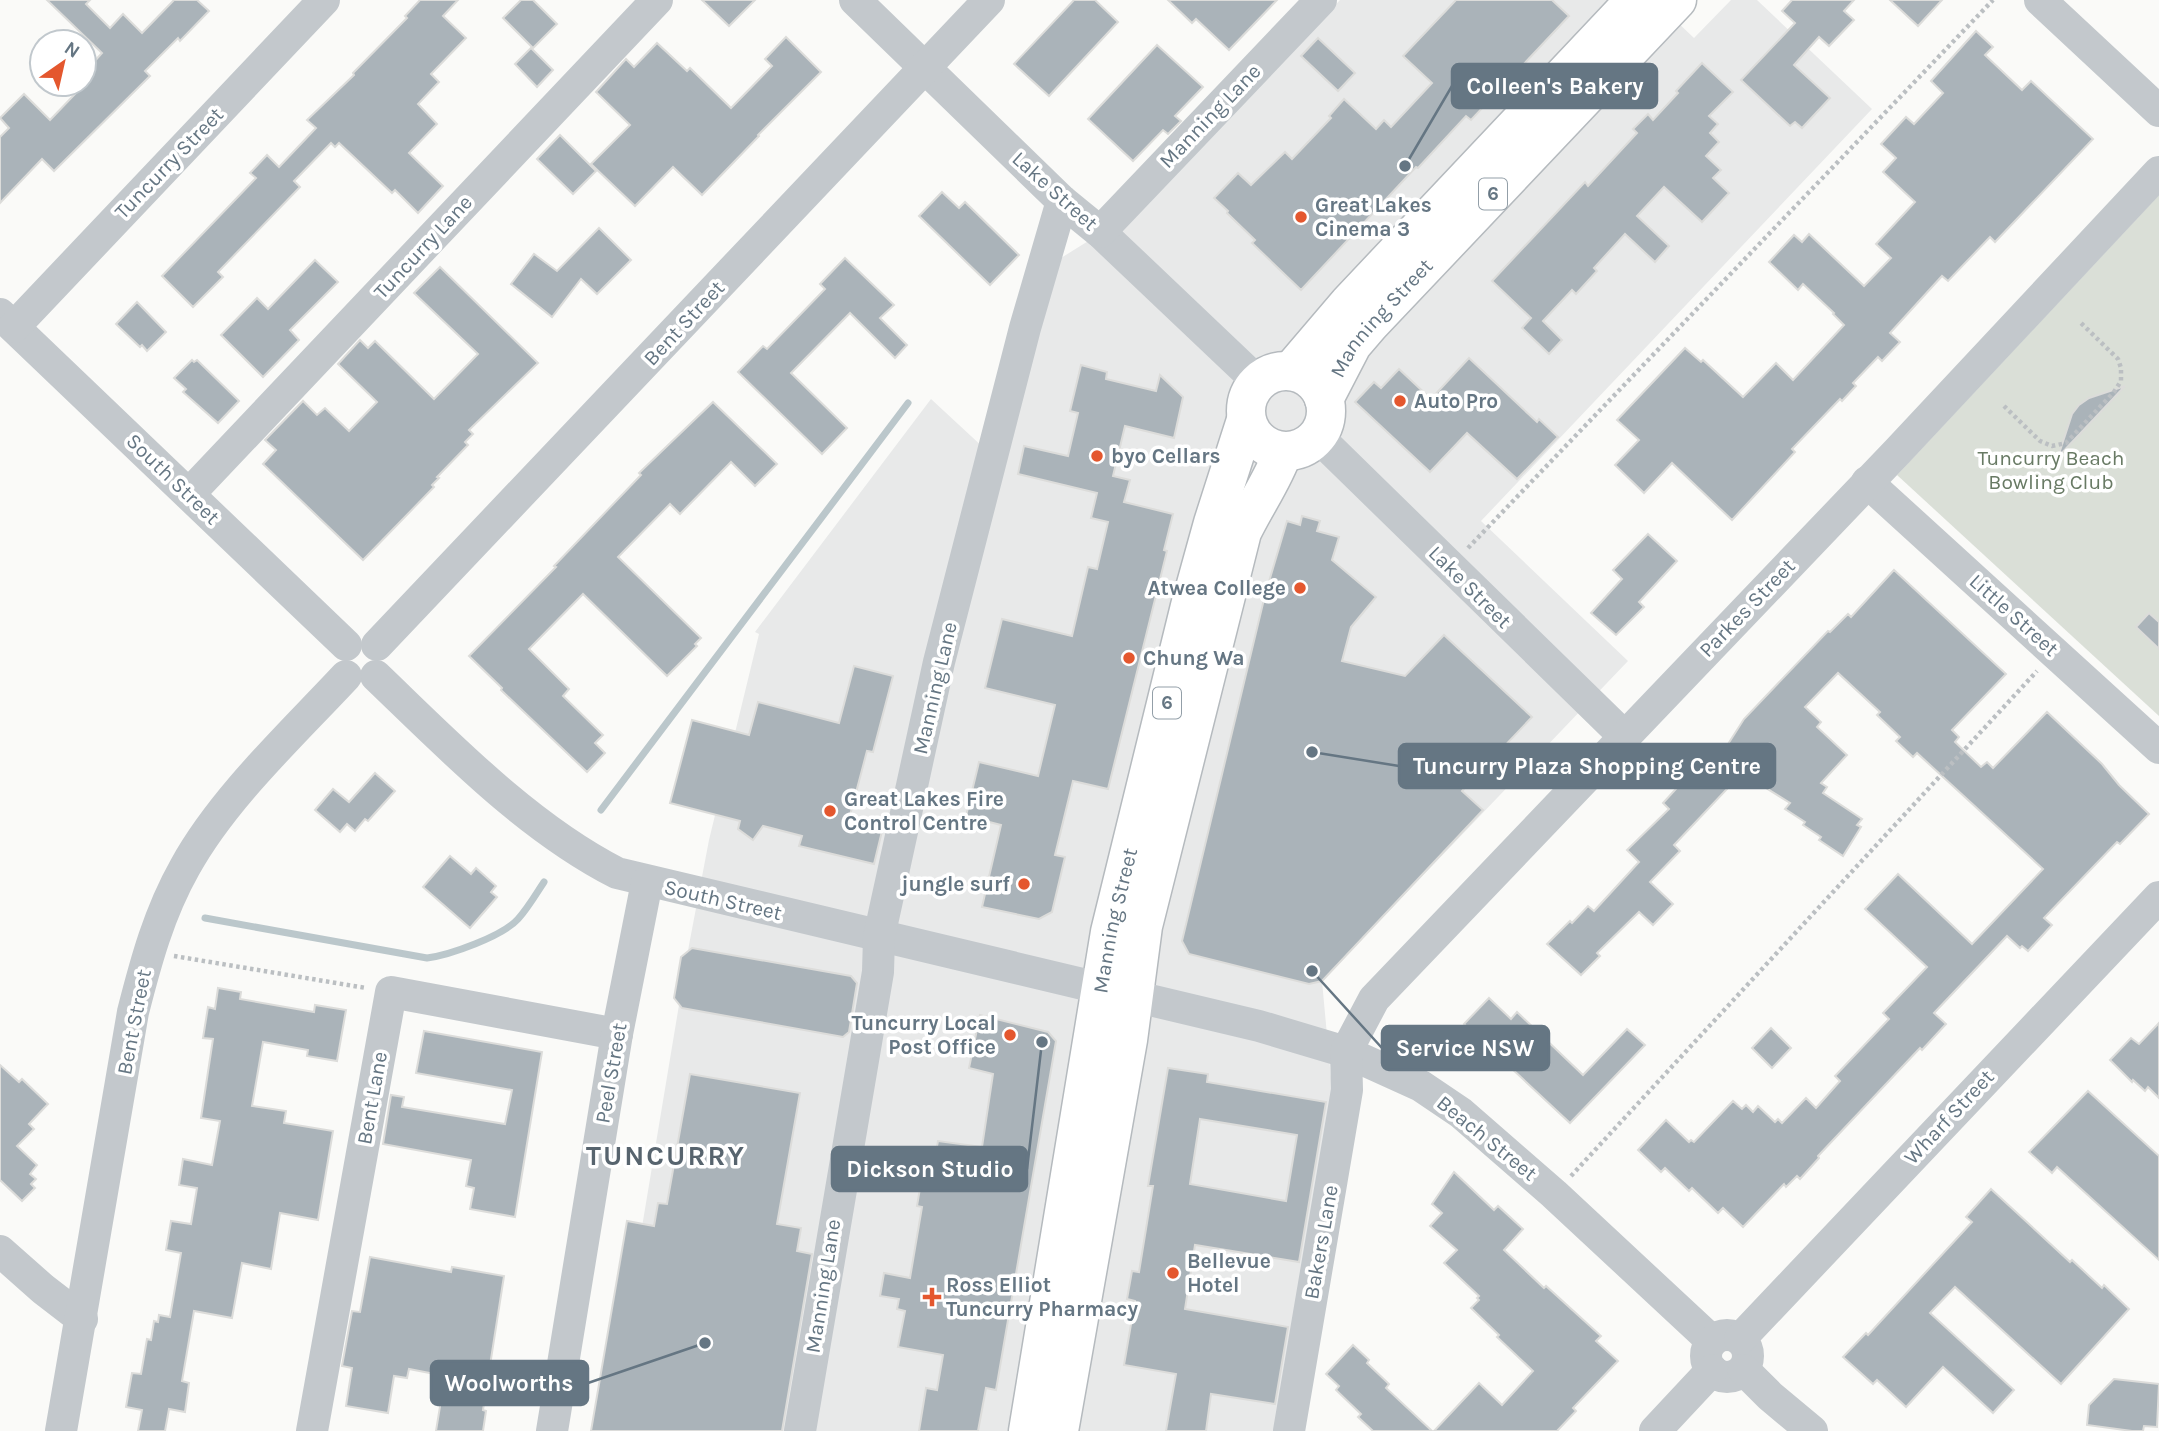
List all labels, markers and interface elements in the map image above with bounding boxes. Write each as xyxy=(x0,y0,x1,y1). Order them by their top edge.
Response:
north arrow xyxy=(28,28,98,98)
text: N xyxy=(60,37,84,63)
street label: Manning Lane xyxy=(1154,59,1266,173)
callout: Colleen's Bakery xyxy=(1452,64,1657,108)
text: Colleen's Bakery xyxy=(1466,73,1644,100)
street label: Tuncurry Street xyxy=(110,102,228,224)
street label: Lake Street xyxy=(1007,146,1103,236)
road number: 6 xyxy=(1479,178,1507,210)
street label: Tuncurry Lane xyxy=(369,190,477,304)
place label: Great Lakes Cinema 3 xyxy=(1315,193,1432,241)
marker: Great Lakes Cinema 3 xyxy=(1293,209,1309,225)
street label: Manning Street xyxy=(1325,254,1438,382)
street label: Bent Street xyxy=(639,276,729,370)
place label: Auto Pro xyxy=(1414,389,1498,413)
marker: Auto Pro xyxy=(1392,393,1408,409)
street label: South Street xyxy=(121,429,225,529)
place label: byo Cellars xyxy=(1111,444,1221,468)
park label: Tuncurry Beach Bowling Club xyxy=(1978,446,2124,494)
marker: byo Cellars xyxy=(1089,448,1105,464)
street label: Lake Street xyxy=(1424,541,1516,633)
street label: Parkes Street xyxy=(1694,554,1800,662)
street label: Little Street xyxy=(1965,569,2063,661)
place label: Atwea College xyxy=(1147,576,1286,600)
marker: Atwea College xyxy=(1292,580,1308,596)
street label: Manning Lane xyxy=(908,619,962,757)
place label: Chung Wa xyxy=(1143,646,1245,670)
marker: Chung Wa xyxy=(1121,650,1137,666)
road number: 6 xyxy=(1153,688,1181,718)
callout: Tuncurry Plaza Shopping Centre xyxy=(1399,744,1775,788)
text: Tuncurry Plaza Shopping Centre xyxy=(1413,753,1761,780)
place label: Great Lakes Fire Control Centre xyxy=(844,787,1004,835)
marker: Great Lakes Fire Control Centre xyxy=(822,803,838,819)
street label: Manning Street xyxy=(1088,845,1142,995)
place label: jungle surf xyxy=(899,872,1010,896)
street label: South Street xyxy=(662,875,784,925)
marker: jungle surf xyxy=(1016,876,1032,892)
street label: Bent Street xyxy=(112,967,156,1077)
place label: Tuncurry Local Post Office xyxy=(852,1011,996,1059)
street label: Peel Street xyxy=(590,1021,632,1125)
callout: Service NSW xyxy=(1382,1026,1549,1070)
marker: Tuncurry Local Post Office xyxy=(1002,1027,1018,1043)
text: Service NSW xyxy=(1396,1035,1534,1062)
street label: Bent Lane xyxy=(352,1050,392,1146)
street label: Wharf Street xyxy=(1899,1065,1999,1169)
street label: Beach Street xyxy=(1432,1090,1542,1186)
district label: TUNCURRY xyxy=(586,1139,746,1172)
callout: Dickson Studio xyxy=(832,1147,1027,1191)
text: Dickson Studio xyxy=(846,1156,1014,1183)
street label: Bakers Lane xyxy=(1299,1183,1343,1301)
street label: Manning Lane xyxy=(801,1217,845,1355)
place label: Bellevue Hotel xyxy=(1187,1249,1271,1297)
marker: Bellevue Hotel xyxy=(1165,1265,1181,1281)
place label: Ross Elliot Tuncurry Pharmacy xyxy=(946,1273,1138,1321)
marker: Ross Elliot Tuncurry Pharmacy xyxy=(924,1289,940,1305)
callout: Woolworths xyxy=(431,1361,588,1405)
text: Woolworths xyxy=(445,1370,573,1397)

